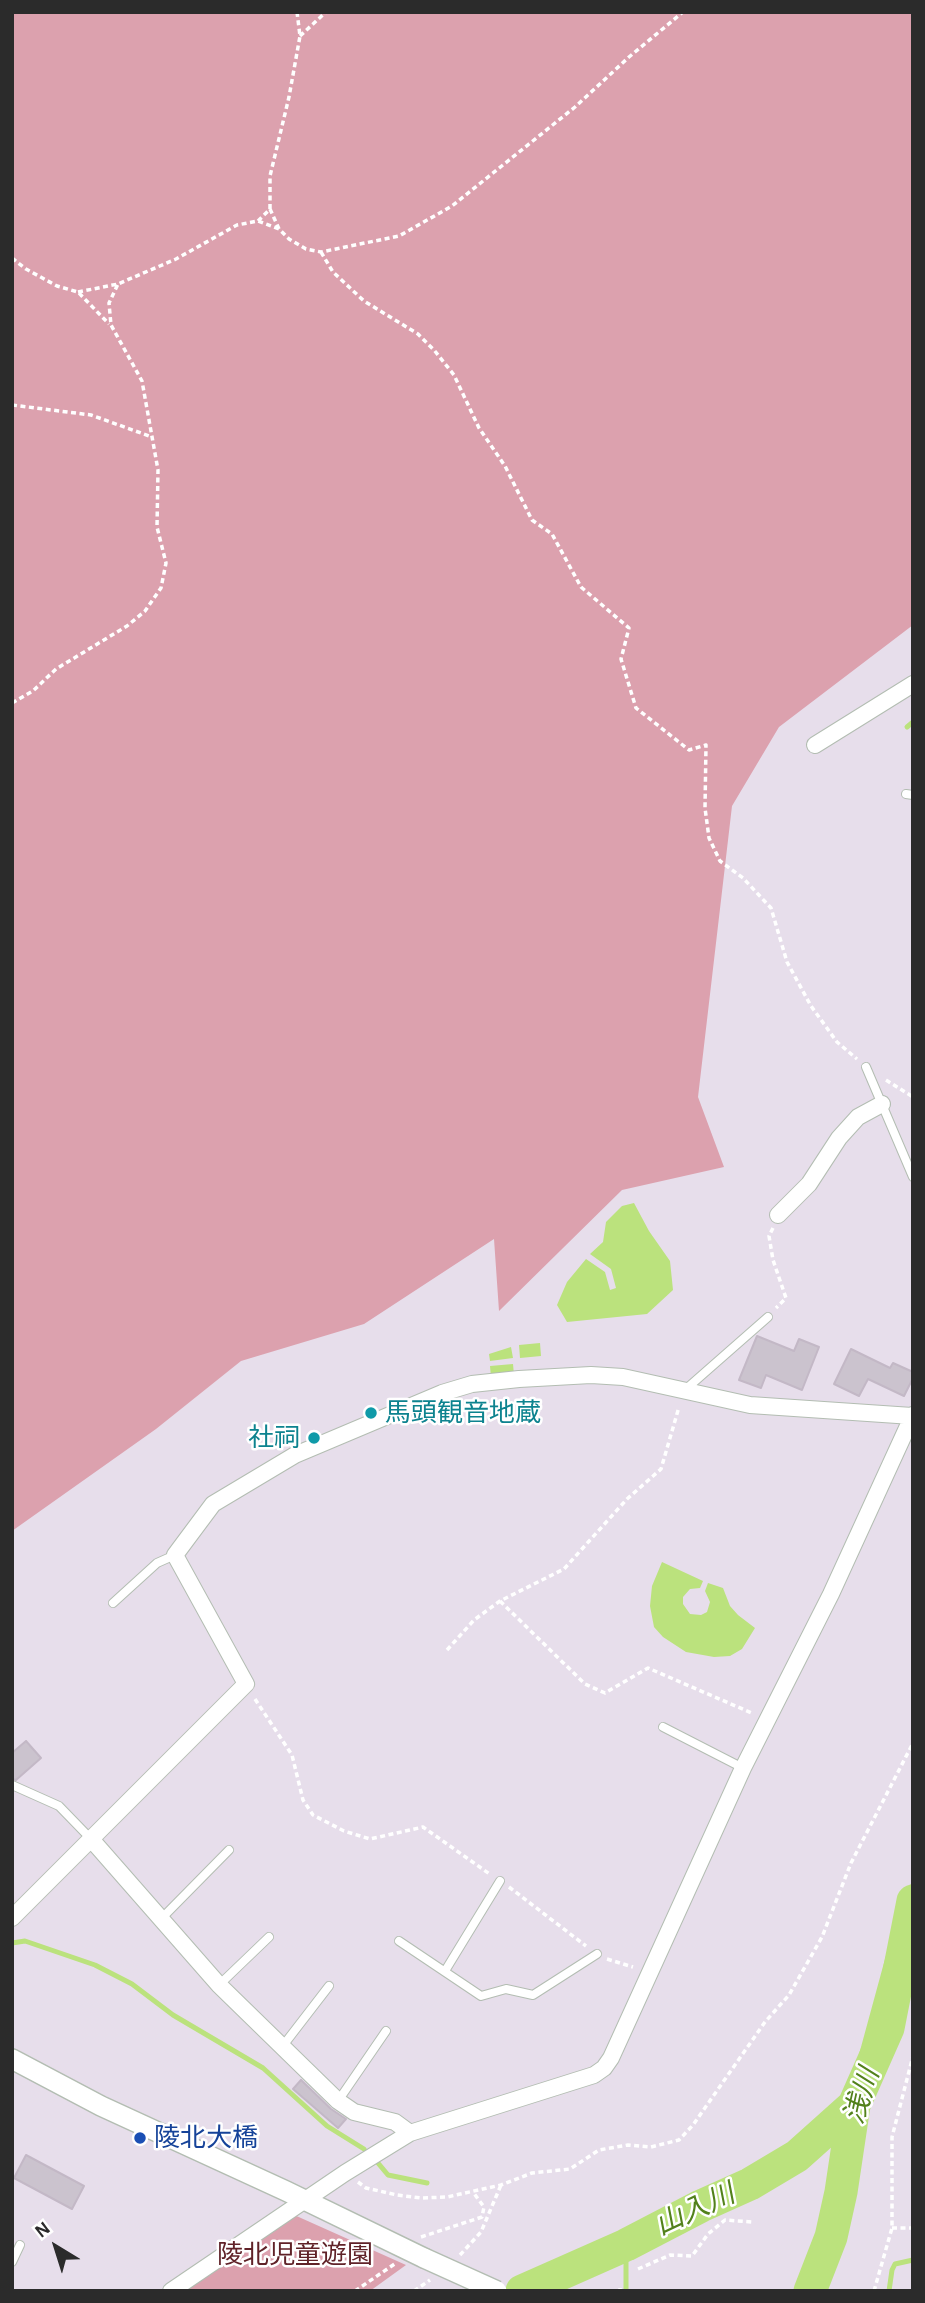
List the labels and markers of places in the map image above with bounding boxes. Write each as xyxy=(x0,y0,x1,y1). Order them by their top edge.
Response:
place label: 馬頭観音地蔵 xyxy=(385,1397,541,1429)
marker: 馬頭観音地蔵 xyxy=(363,1405,379,1421)
place label: 社祠 xyxy=(248,1422,300,1454)
marker: 社祠 xyxy=(306,1430,322,1446)
place label: 陵北大橋 xyxy=(154,2122,258,2154)
marker: 陵北大橋 xyxy=(132,2130,148,2146)

